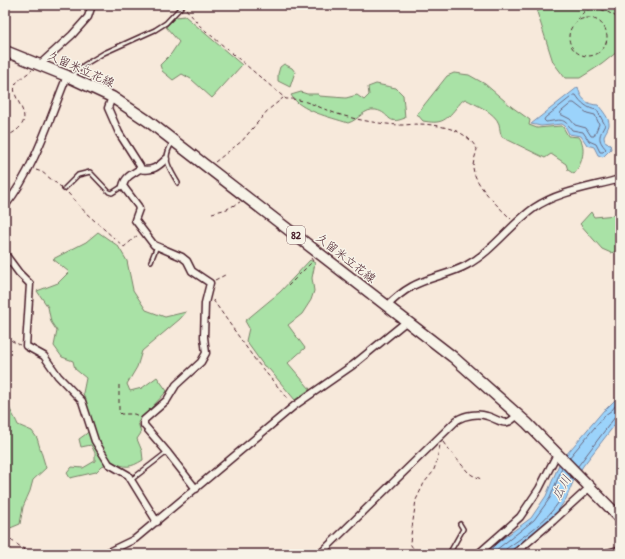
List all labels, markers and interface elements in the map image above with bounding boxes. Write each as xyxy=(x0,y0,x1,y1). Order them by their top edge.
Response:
street label: 久留米立花線 xyxy=(45,46,118,91)
road number: 82 xyxy=(287,226,305,244)
street label: 久留米立花線 xyxy=(313,229,380,286)
water label: 広川 xyxy=(547,471,575,503)

